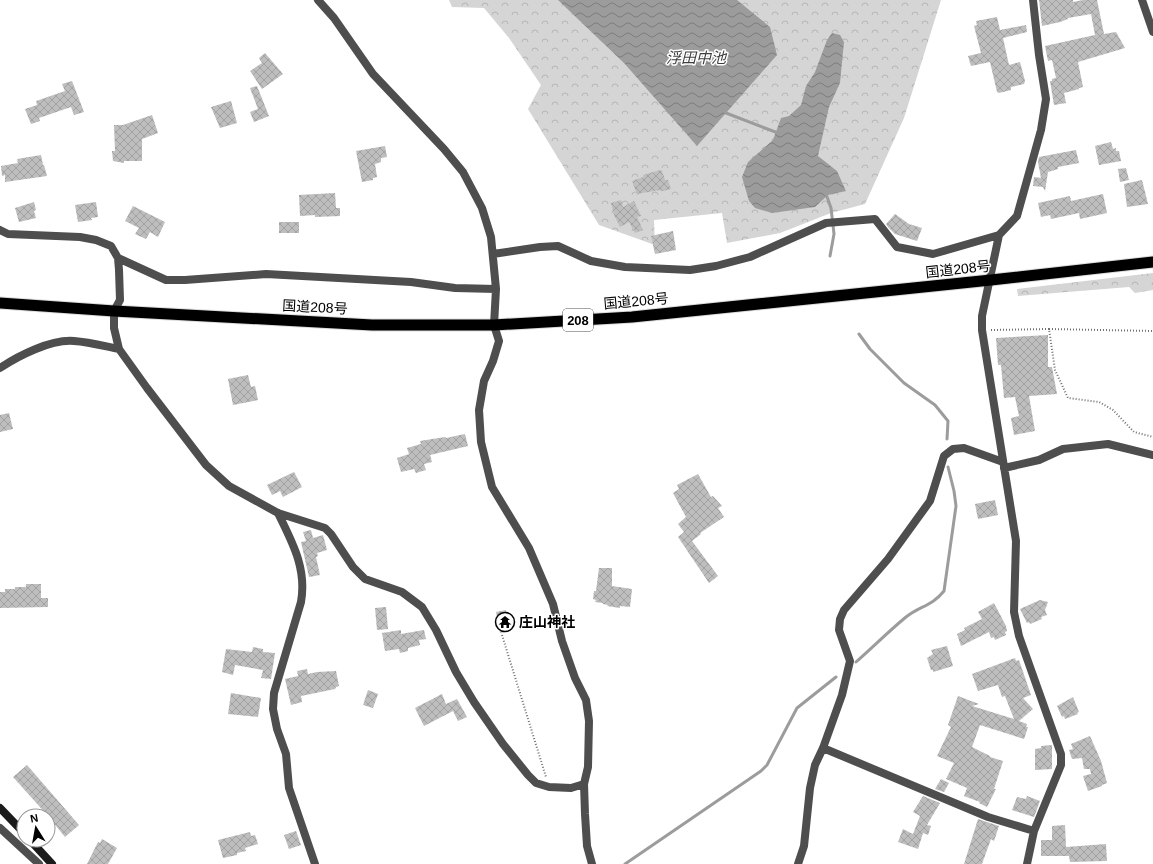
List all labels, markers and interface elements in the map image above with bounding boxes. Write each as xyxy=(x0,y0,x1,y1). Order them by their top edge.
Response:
water label: 浮田中池 xyxy=(666,49,728,66)
street label: 国道208号 xyxy=(925,258,991,280)
street label: 国道208号 xyxy=(603,290,669,312)
street label: 国道208号 xyxy=(282,297,348,317)
road number: 208 xyxy=(563,309,593,331)
temple icon: 庄山神社 xyxy=(494,611,516,633)
place label: 庄山神社 xyxy=(519,614,575,630)
north arrow xyxy=(16,808,56,848)
text: N xyxy=(29,812,39,825)

